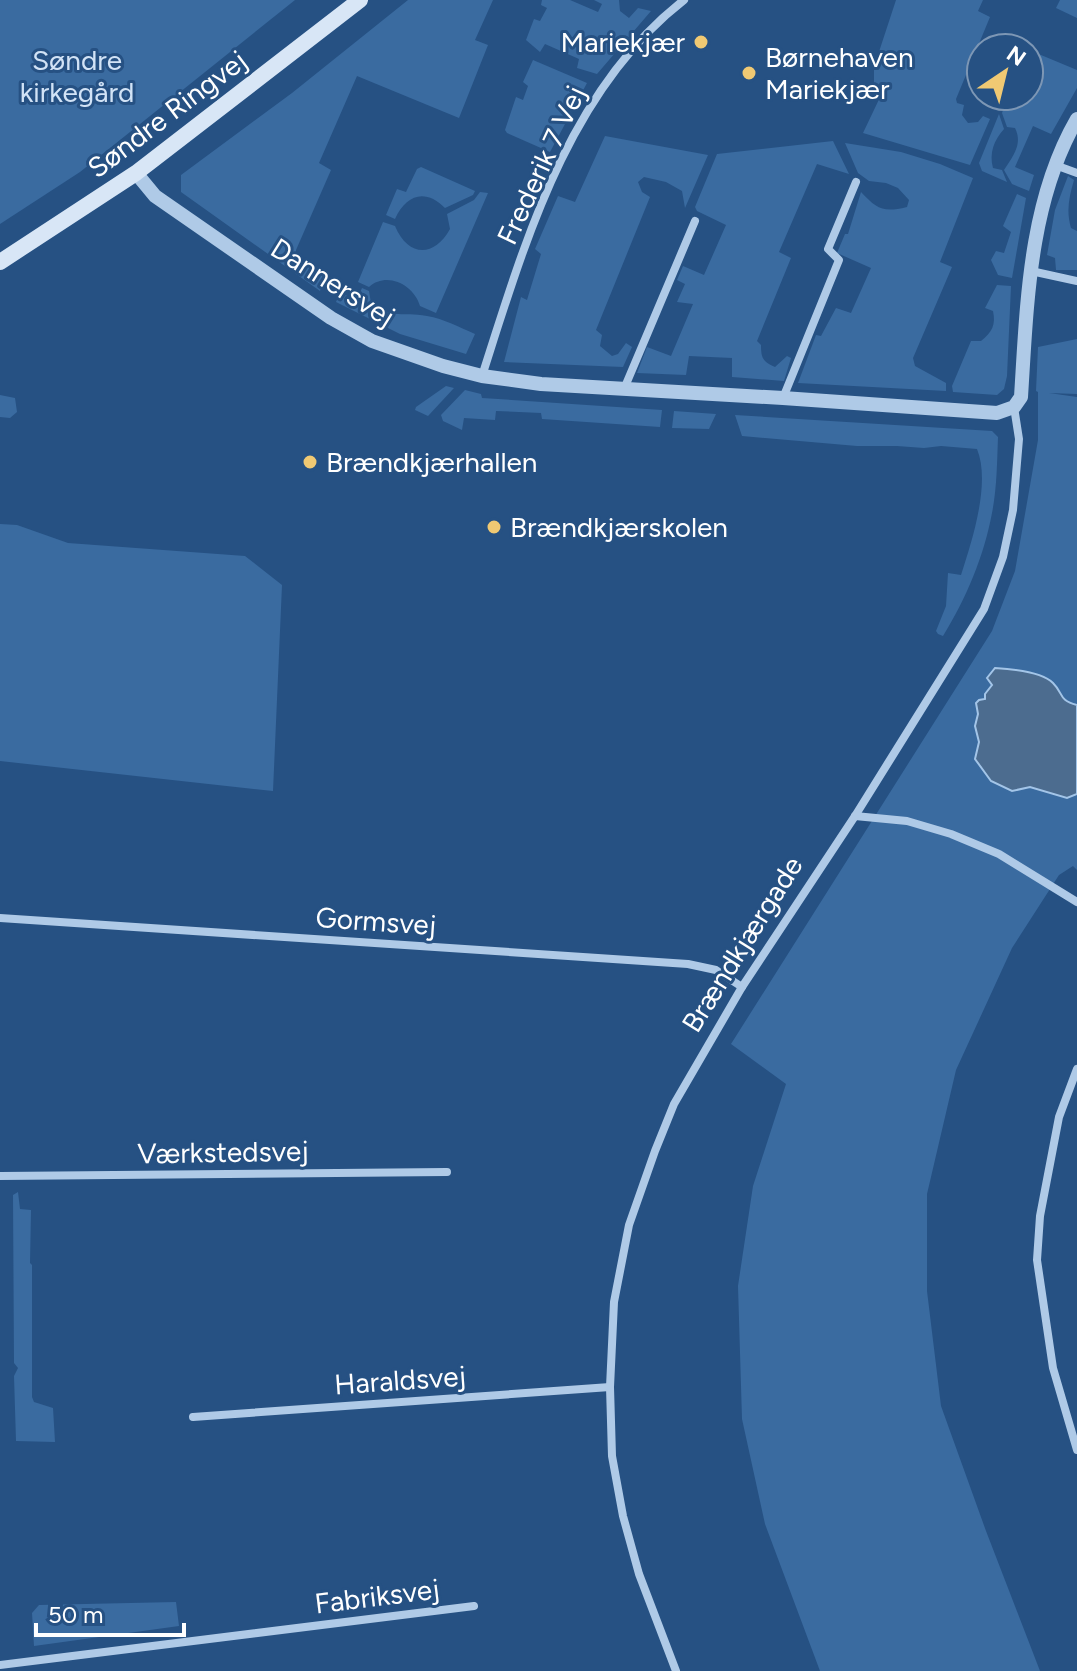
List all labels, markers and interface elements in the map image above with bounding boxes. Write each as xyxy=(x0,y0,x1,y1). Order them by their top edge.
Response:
place label: Mariekjær xyxy=(561,25,686,59)
north arrow xyxy=(965,32,1045,112)
marker: Mariekjær xyxy=(692,33,710,51)
place label: Børnehaven Mariekjær xyxy=(765,40,914,106)
text: N xyxy=(1001,40,1031,72)
park label: Søndre kirkegård xyxy=(20,43,134,109)
street label: Søndre Ringvej xyxy=(81,43,253,185)
marker: Børnehaven Mariekjær xyxy=(740,64,758,82)
street label: Frederik 7 Vej xyxy=(489,80,593,250)
street label: Dannersvej xyxy=(265,231,401,333)
place label: Brændkjærhallen xyxy=(326,445,538,479)
marker: Brændkjærhallen xyxy=(301,453,319,471)
place label: Brændkjærskolen xyxy=(510,510,728,544)
marker: Brændkjærskolen xyxy=(485,518,503,536)
street label: Brændkjærgade xyxy=(674,850,810,1038)
street label: Gormsvej xyxy=(315,900,437,942)
street label: Værkstedsvej xyxy=(137,1134,309,1170)
street label: Haraldsvej xyxy=(333,1358,467,1402)
street label: Fabriksvej xyxy=(313,1571,441,1621)
scale bar xyxy=(36,1587,184,1637)
text: 50 m xyxy=(48,1600,104,1629)

